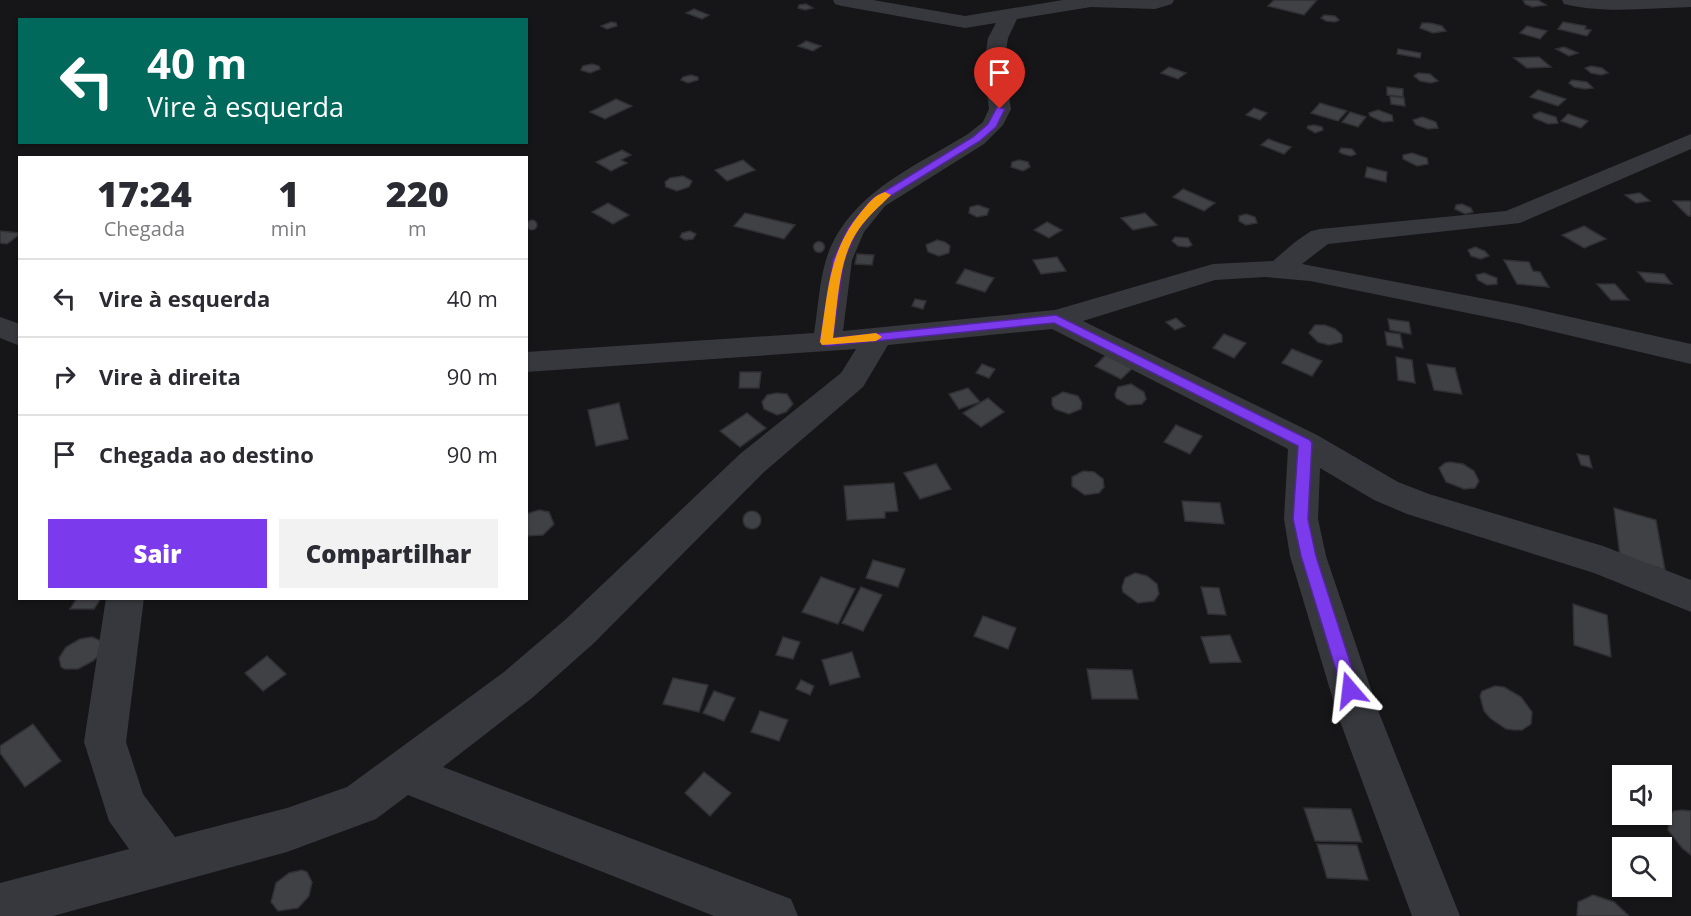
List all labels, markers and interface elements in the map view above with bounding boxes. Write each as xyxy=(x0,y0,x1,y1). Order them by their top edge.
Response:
text: 40 m xyxy=(147,34,247,91)
icon: left xyxy=(48,42,126,120)
pin xyxy=(974,47,1025,109)
icon: arrive xyxy=(983,56,1016,89)
text: Vire à esquerda xyxy=(147,88,344,125)
text: 17:24 xyxy=(97,169,192,218)
text: 1 xyxy=(278,169,299,218)
text: 220 xyxy=(386,169,449,218)
text: Chegada xyxy=(104,215,185,242)
text: min xyxy=(271,215,307,242)
text: m xyxy=(408,215,427,242)
icon: left xyxy=(48,282,81,315)
text: Vire à esquerda xyxy=(99,283,270,313)
text: 40 m xyxy=(447,283,498,313)
icon: right xyxy=(48,360,81,393)
text: Vire à direita xyxy=(99,361,241,391)
text: 90 m xyxy=(447,361,498,391)
icon: arrive xyxy=(48,438,81,471)
text: Chegada ao destino xyxy=(99,439,314,469)
text: 90 m xyxy=(447,439,498,469)
button: Sair xyxy=(48,519,267,588)
button: Compartilhar xyxy=(279,519,498,588)
position arrow xyxy=(1318,658,1382,722)
map controls xyxy=(1612,765,1672,897)
button: sound xyxy=(1612,765,1672,825)
button: search xyxy=(1612,837,1672,897)

